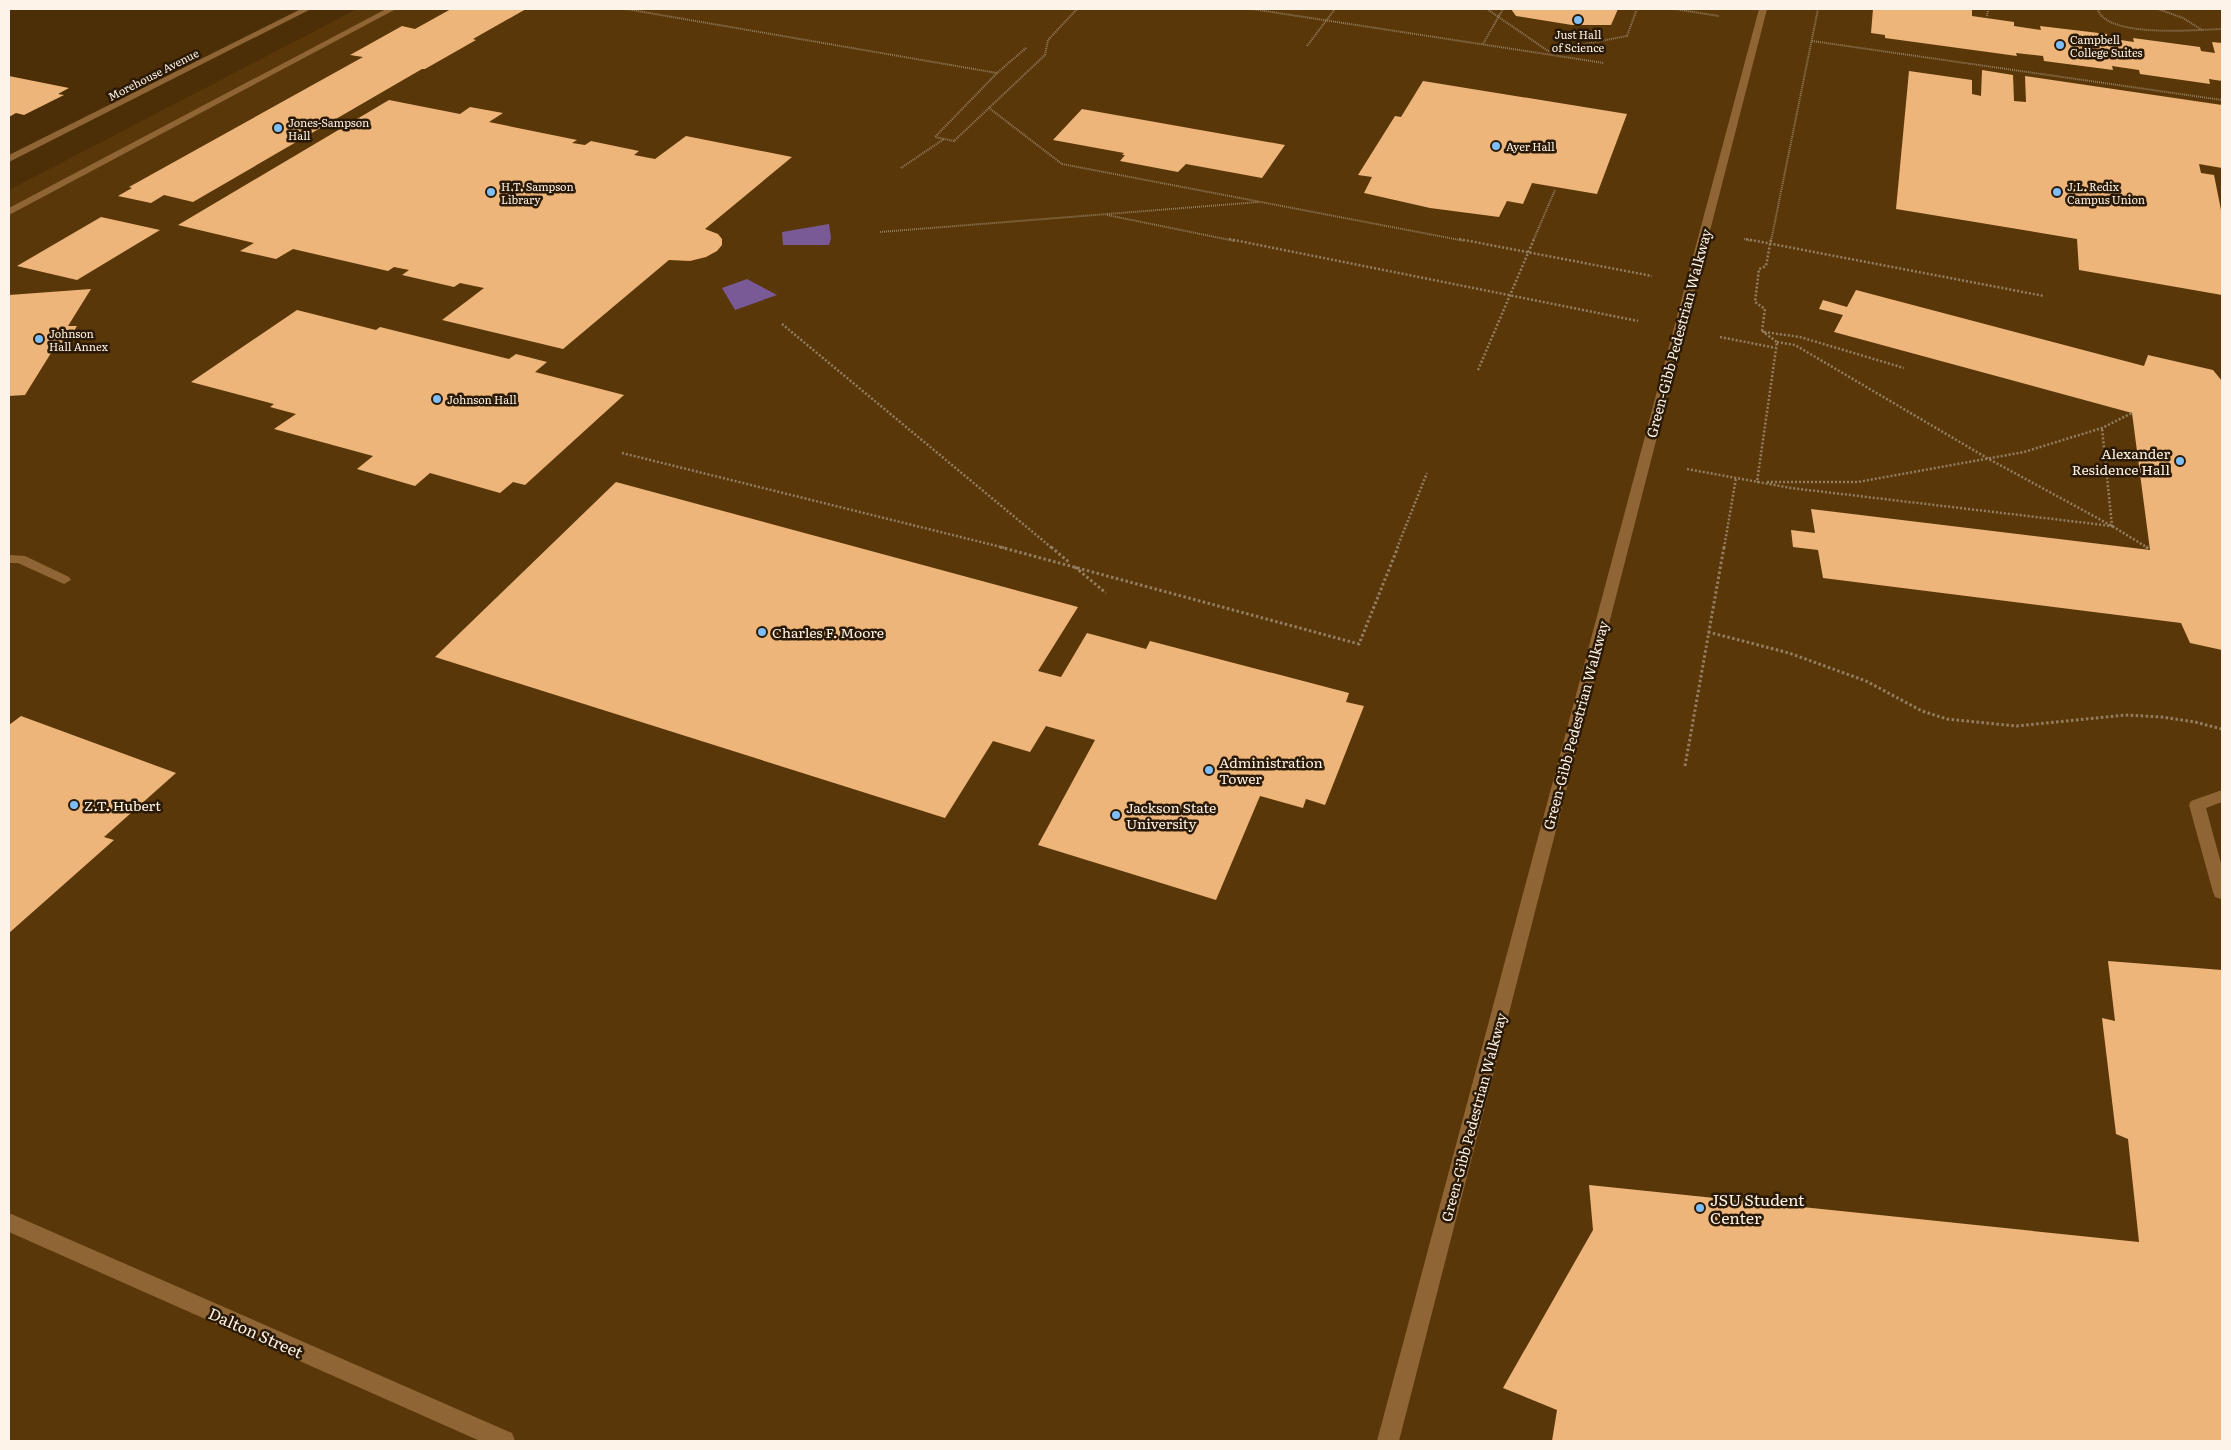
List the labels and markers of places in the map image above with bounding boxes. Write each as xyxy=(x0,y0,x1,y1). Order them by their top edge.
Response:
marker: Just Hall of Science xyxy=(1572,14,1584,26)
place label: Just Hall of Science xyxy=(1552,26,1605,55)
place label: Campbell College Suites xyxy=(2070,31,2142,60)
marker: Campbell College Suites xyxy=(2054,39,2066,51)
place label: Jones-Sampson Hall xyxy=(288,114,369,143)
marker: Jones-Sampson Hall xyxy=(272,122,284,134)
place label: Ayer Hall xyxy=(1506,138,1555,154)
marker: Ayer Hall xyxy=(1490,140,1502,152)
place label: H.T. Sampson Library xyxy=(501,178,574,207)
place label: J.L. Redix Campus Union xyxy=(2067,178,2145,207)
marker: H.T. Sampson Library xyxy=(485,186,497,198)
marker: J.L. Redix Campus Union xyxy=(2051,186,2063,198)
place label: Johnson Hall Annex xyxy=(49,325,109,354)
marker: Johnson Hall Annex xyxy=(33,333,45,345)
place label: Johnson Hall xyxy=(447,391,517,407)
marker: Johnson Hall xyxy=(431,393,443,405)
place label: Alexander Residence Hall xyxy=(2072,443,2170,479)
marker: Alexander Residence Hall xyxy=(2174,455,2186,467)
place label: Charles F. Moore xyxy=(772,622,884,642)
marker: Charles F. Moore xyxy=(756,626,768,638)
place label: Administration Tower xyxy=(1219,752,1323,788)
marker: Administration Tower xyxy=(1203,764,1215,776)
place label: Z.T. Hubert xyxy=(84,795,161,815)
place label: Jackson State University xyxy=(1126,797,1216,833)
marker: Z.T. Hubert xyxy=(68,799,80,811)
marker: Jackson State University xyxy=(1110,809,1122,821)
place label: JSU Student Center xyxy=(1710,1187,1805,1229)
marker: JSU Student Center xyxy=(1694,1202,1706,1214)

